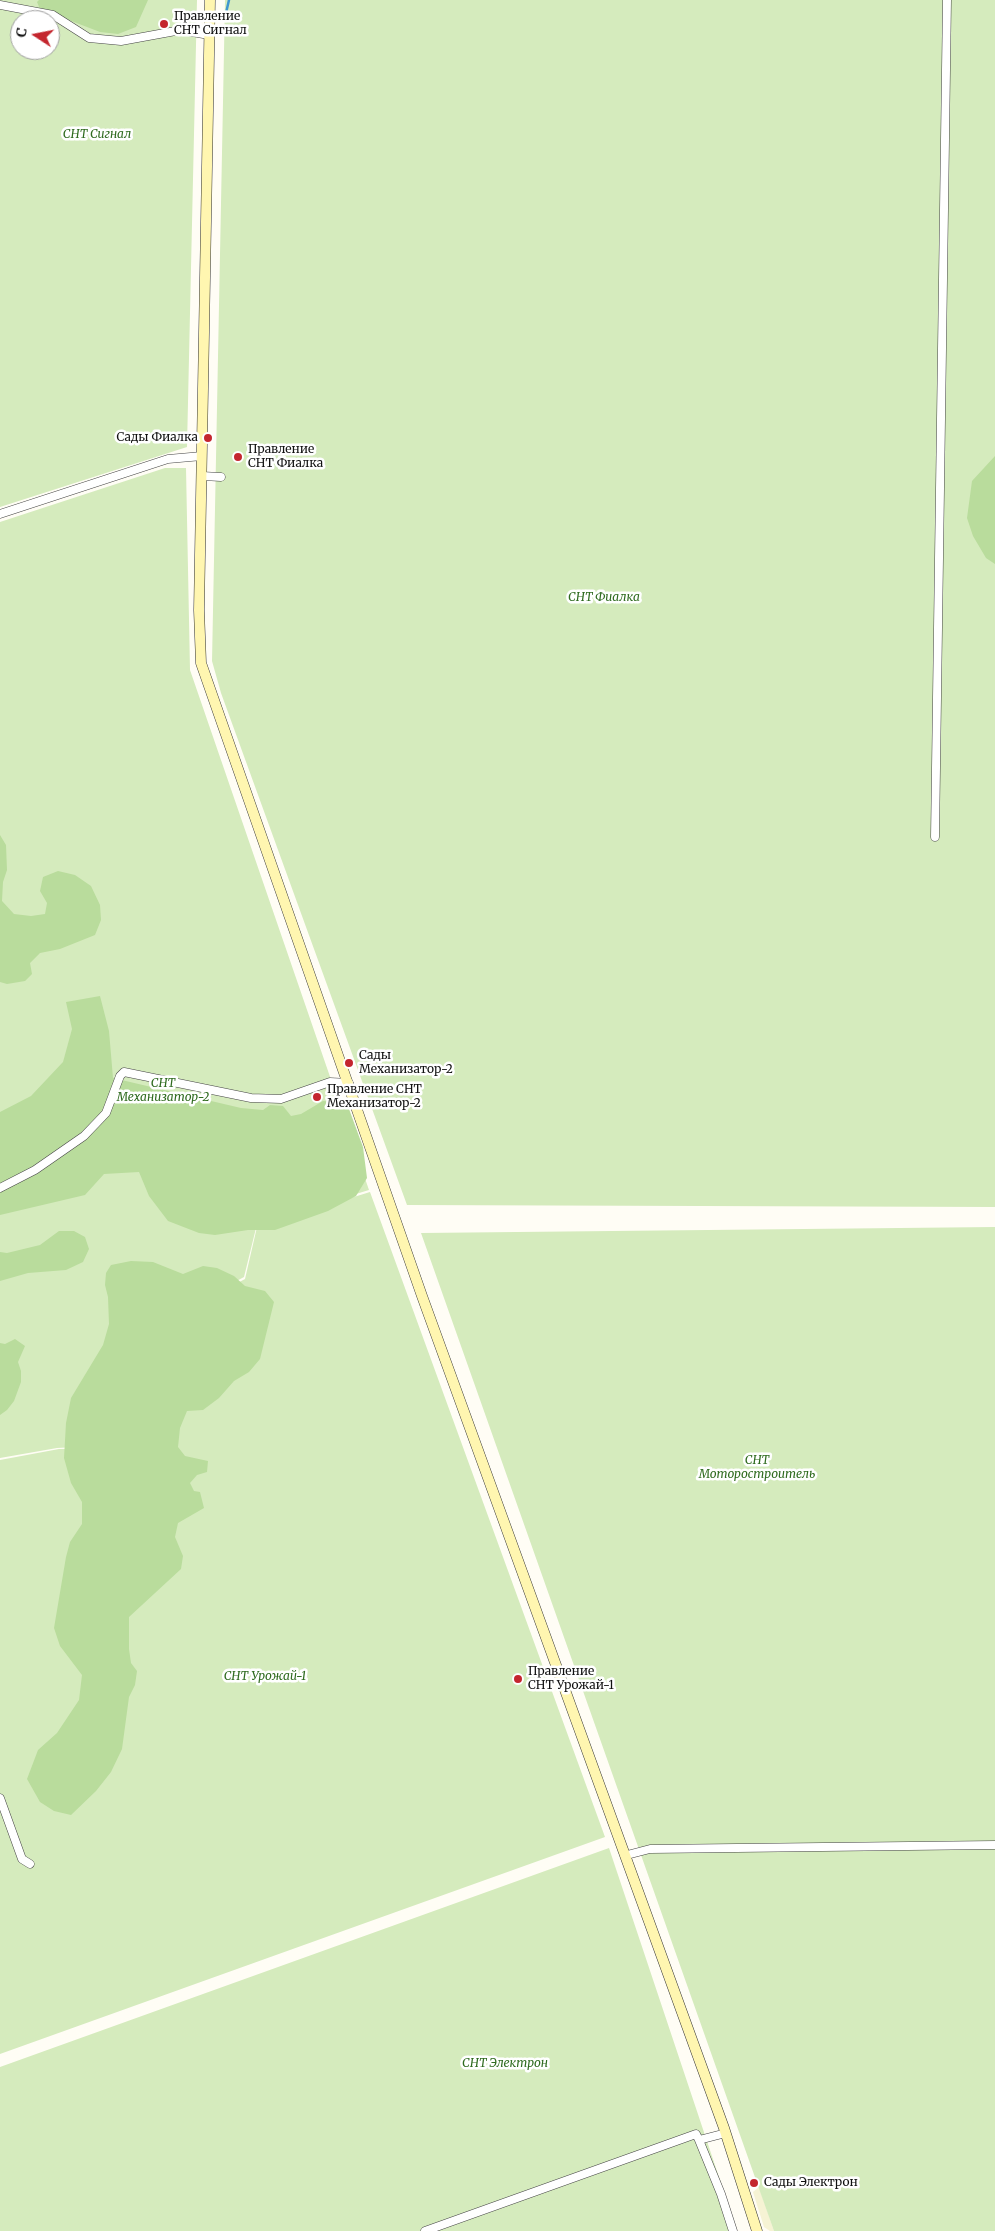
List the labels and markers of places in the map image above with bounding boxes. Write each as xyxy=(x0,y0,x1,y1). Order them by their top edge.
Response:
place label: Правление СНТ Сигнал xyxy=(174,10,247,38)
marker: Правление СНТ Сигнал xyxy=(158,18,170,30)
place label: Сады Фиалка xyxy=(116,431,198,445)
marker: Сады Фиалка xyxy=(202,432,214,444)
place label: Правление СНТ Фиалка xyxy=(248,443,323,471)
marker: Правление СНТ Фиалка xyxy=(232,451,244,463)
place label: Сады Механизатор-2 xyxy=(359,1049,453,1077)
marker: Сады Механизатор-2 xyxy=(343,1057,355,1069)
place label: Правление СНТ Механизатор-2 xyxy=(327,1083,422,1111)
marker: Правление СНТ Механизатор-2 xyxy=(311,1091,323,1103)
place label: Правление СНТ Урожай-1 xyxy=(528,1665,614,1693)
marker: Правление СНТ Урожай-1 xyxy=(512,1673,524,1685)
place label: Сады Электрон xyxy=(764,2176,858,2190)
marker: Сады Электрон xyxy=(748,2177,760,2189)

